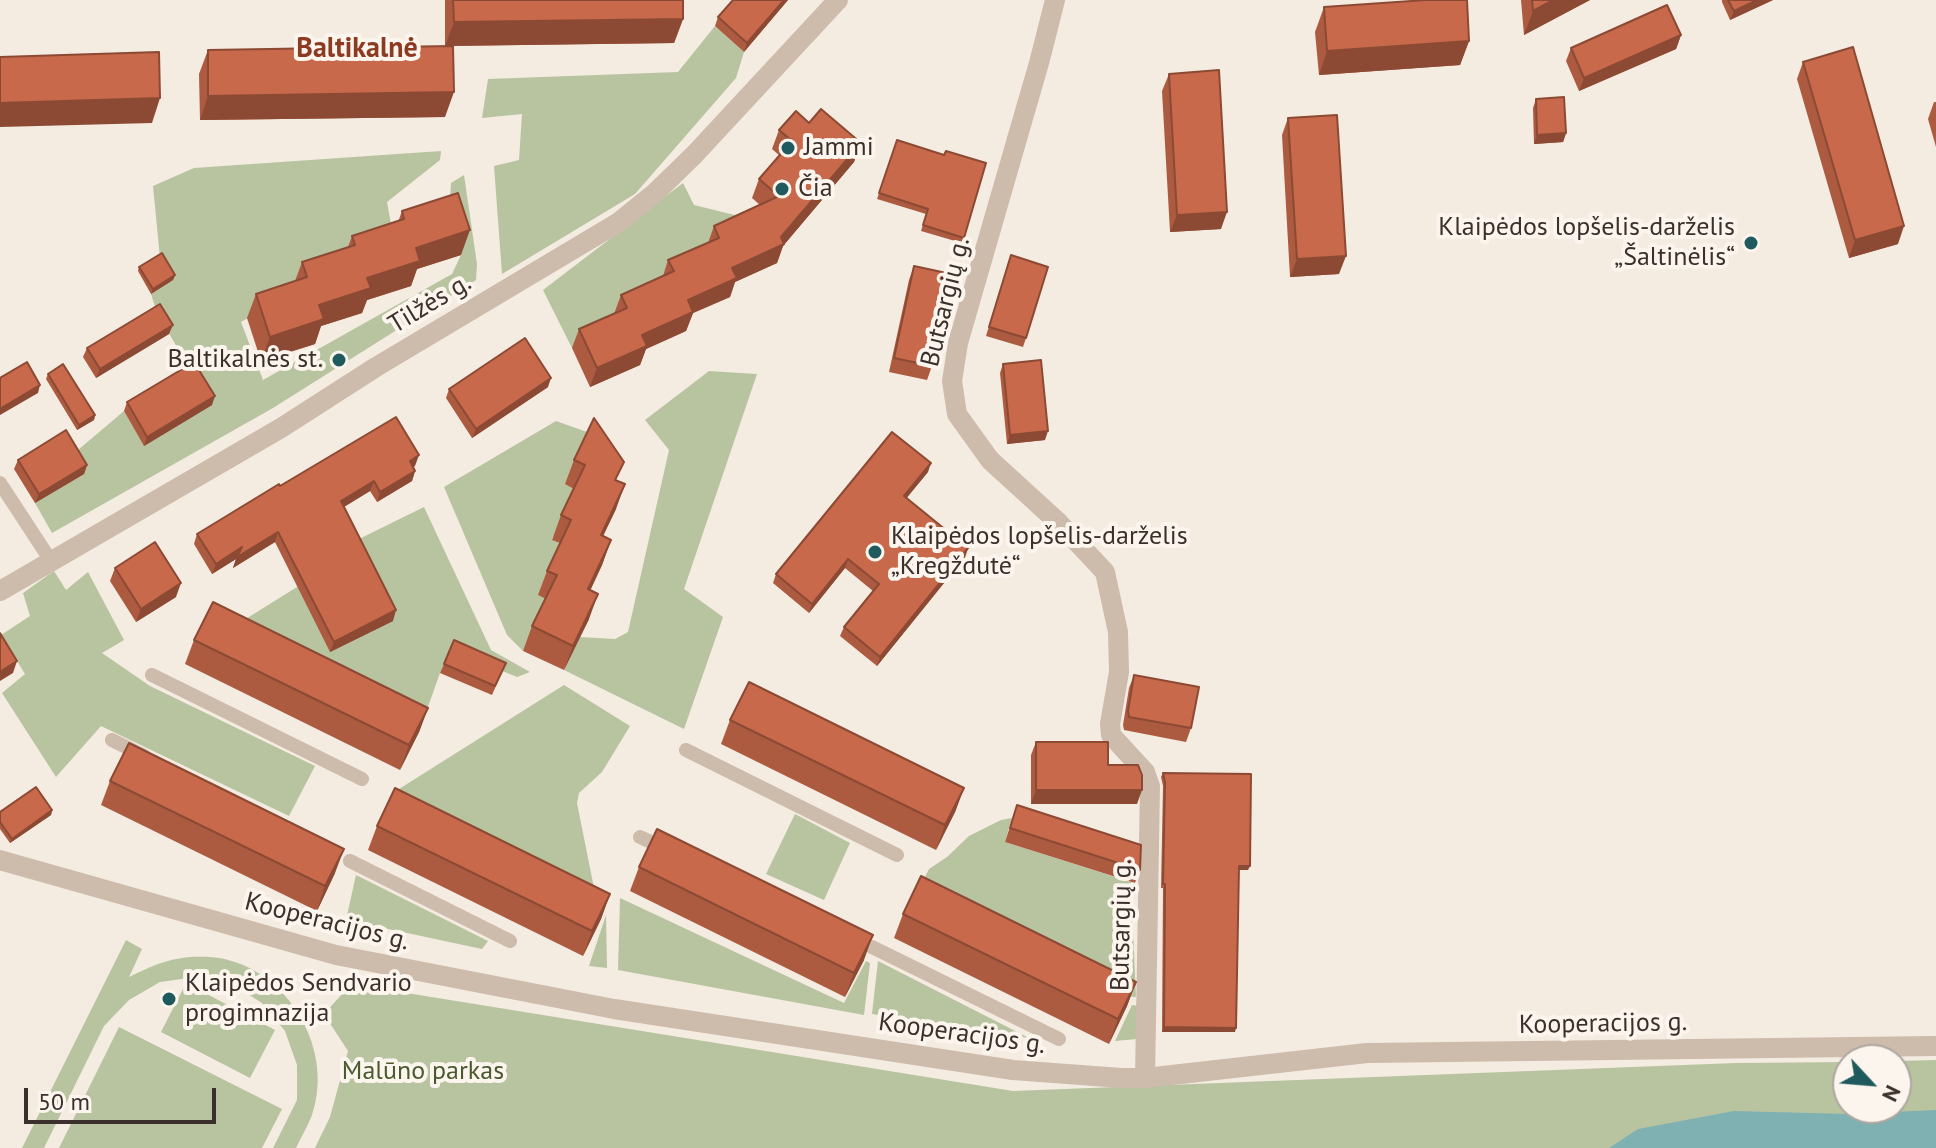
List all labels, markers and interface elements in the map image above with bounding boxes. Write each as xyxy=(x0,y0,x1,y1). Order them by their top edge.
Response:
district label: Baltikalnė xyxy=(296,32,418,66)
place label: Jammi xyxy=(804,132,874,164)
marker: Jammi xyxy=(779,139,797,157)
place label: Čia xyxy=(798,173,833,205)
marker: Čia xyxy=(773,180,791,198)
place label: Klaipėdos lopšelis-darželis „Šaltinėlis“ xyxy=(1438,212,1735,274)
street label: Butsargių g. xyxy=(915,234,977,370)
marker: Klaipėdos lopšelis-darželis „Šaltinėlis“ xyxy=(1742,234,1760,252)
street label: Tilžės g. xyxy=(383,267,477,341)
place label: Baltikalnės st. xyxy=(168,344,323,376)
marker: Baltikalnės st. xyxy=(330,351,348,369)
place label: Klaipėdos lopšelis-darželis „Kregždutė“ xyxy=(891,521,1188,582)
marker: Klaipėdos lopšelis-darželis „Kregždutė“ xyxy=(866,543,884,561)
street label: Butsargių g. xyxy=(1105,859,1139,991)
street label: Kooperacijos g. xyxy=(241,886,413,958)
place label: Klaipėdos Sendvario progimnazija xyxy=(185,968,412,1030)
marker: Klaipėdos Sendvario progimnazija xyxy=(160,990,178,1008)
street label: Kooperacijos g. xyxy=(876,1007,1048,1061)
street label: Kooperacijos g. xyxy=(1519,1007,1687,1041)
north arrow xyxy=(1832,1044,1912,1124)
park label: Malūno parkas xyxy=(342,1056,504,1088)
scale bar xyxy=(28,1072,220,1122)
text: N xyxy=(1876,1081,1908,1106)
text: 50 m xyxy=(38,1086,90,1117)

